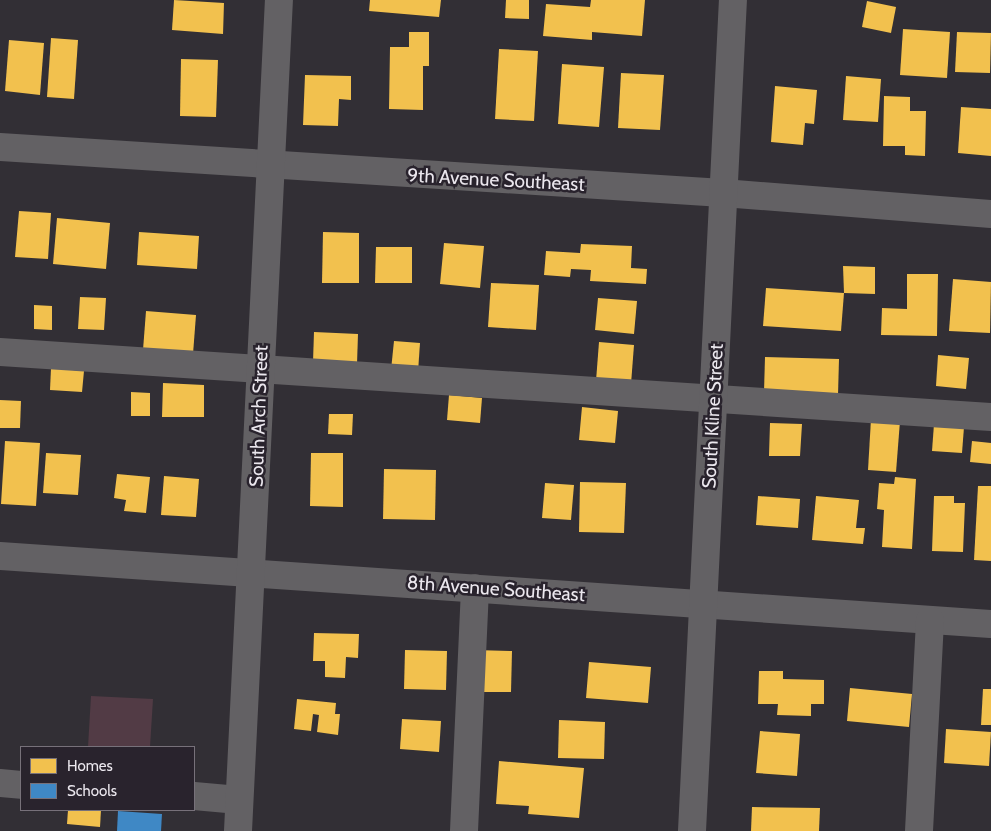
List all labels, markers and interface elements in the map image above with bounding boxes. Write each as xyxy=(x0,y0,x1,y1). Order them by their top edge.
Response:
street label: 9th Avenue Southeast xyxy=(407,164,585,196)
street label: South Kline Street xyxy=(698,343,728,489)
street label: South Arch Street xyxy=(245,345,273,487)
street label: 8th Avenue Southeast xyxy=(406,571,586,607)
legend xyxy=(20,746,195,811)
text: Homes xyxy=(67,757,113,775)
text: Schools xyxy=(67,782,117,800)

